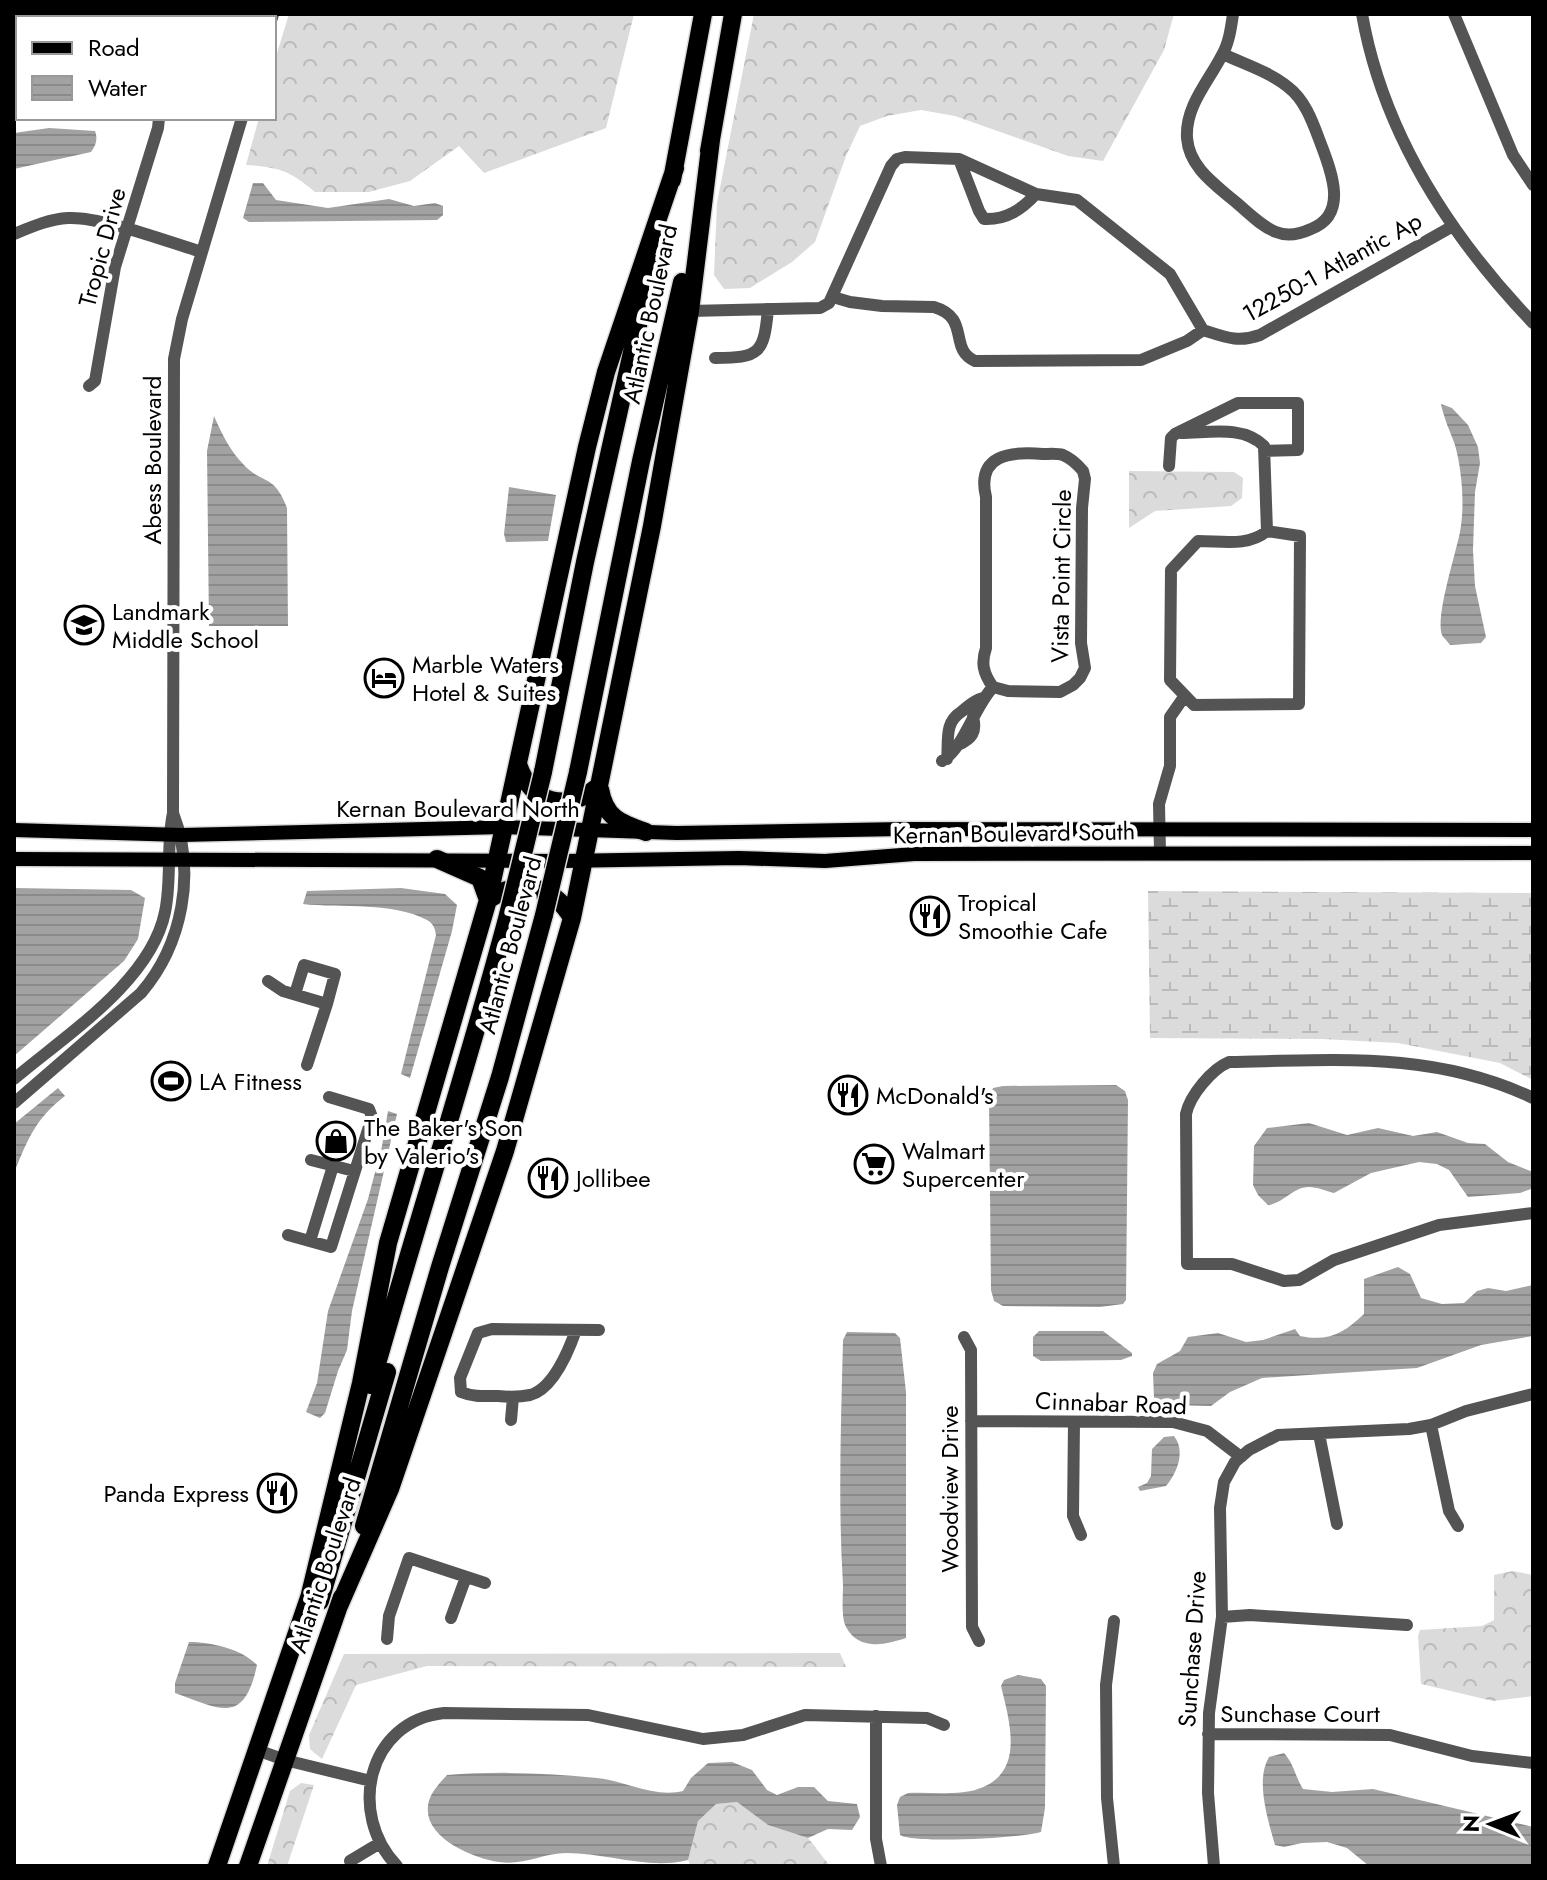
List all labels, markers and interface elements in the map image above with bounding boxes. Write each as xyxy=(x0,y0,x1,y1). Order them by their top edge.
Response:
legend xyxy=(16,16,276,120)
text: Road xyxy=(88,30,140,65)
text: Water xyxy=(88,70,148,105)
street label: Tropic Drive xyxy=(69,183,135,311)
street label: 12250-1 Atlantic Ap xyxy=(1236,203,1428,331)
street label: Atlantic Boulevard xyxy=(614,221,686,407)
street label: Abess Boulevard xyxy=(135,375,170,545)
street label: Vista Point Circle xyxy=(1042,489,1080,663)
place label: Landmark Middle School xyxy=(112,594,259,657)
school or university icon: Landmark Middle School xyxy=(63,604,105,646)
place label: Marble Waters Hotel & Suites xyxy=(412,647,559,710)
hotel icon: Marble Waters Hotel & Suites xyxy=(363,657,405,699)
street label: Kernan Boulevard North xyxy=(336,791,580,826)
street label: Kernan Boulevard South xyxy=(892,813,1136,853)
street label: Atlantic Boulevard xyxy=(469,852,551,1038)
place label: Tropical Smoothie Cafe xyxy=(958,885,1107,948)
restaurant icon: Tropical Smoothie Cafe xyxy=(909,895,951,937)
sports icon: LA Fitness xyxy=(150,1060,192,1102)
place label: LA Fitness xyxy=(199,1064,302,1099)
restaurant icon: McDonald's xyxy=(827,1074,869,1116)
place label: McDonald's xyxy=(876,1078,994,1113)
place label: The Baker's Son by Valerio's xyxy=(364,1110,523,1173)
shop icon: The Baker's Son by Valerio's xyxy=(315,1120,357,1162)
place label: Walmart Supercenter xyxy=(902,1133,1025,1196)
supermarket icon: Walmart Supercenter xyxy=(853,1143,895,1185)
restaurant icon: Jollibee xyxy=(527,1157,569,1199)
place label: Jollibee xyxy=(573,1161,651,1196)
street label: Cinnabar Road xyxy=(1035,1383,1187,1423)
street label: Woodview Drive xyxy=(932,1405,967,1573)
restaurant icon: Panda Express xyxy=(256,1472,298,1514)
street label: Atlantic Boulevard xyxy=(280,1473,370,1657)
place label: Panda Express xyxy=(103,1476,249,1511)
street label: Sunchase Drive xyxy=(1169,1570,1215,1728)
street label: Sunchase Court xyxy=(1220,1696,1380,1731)
north arrow xyxy=(1451,1784,1531,1864)
text: N xyxy=(1455,1815,1487,1833)

